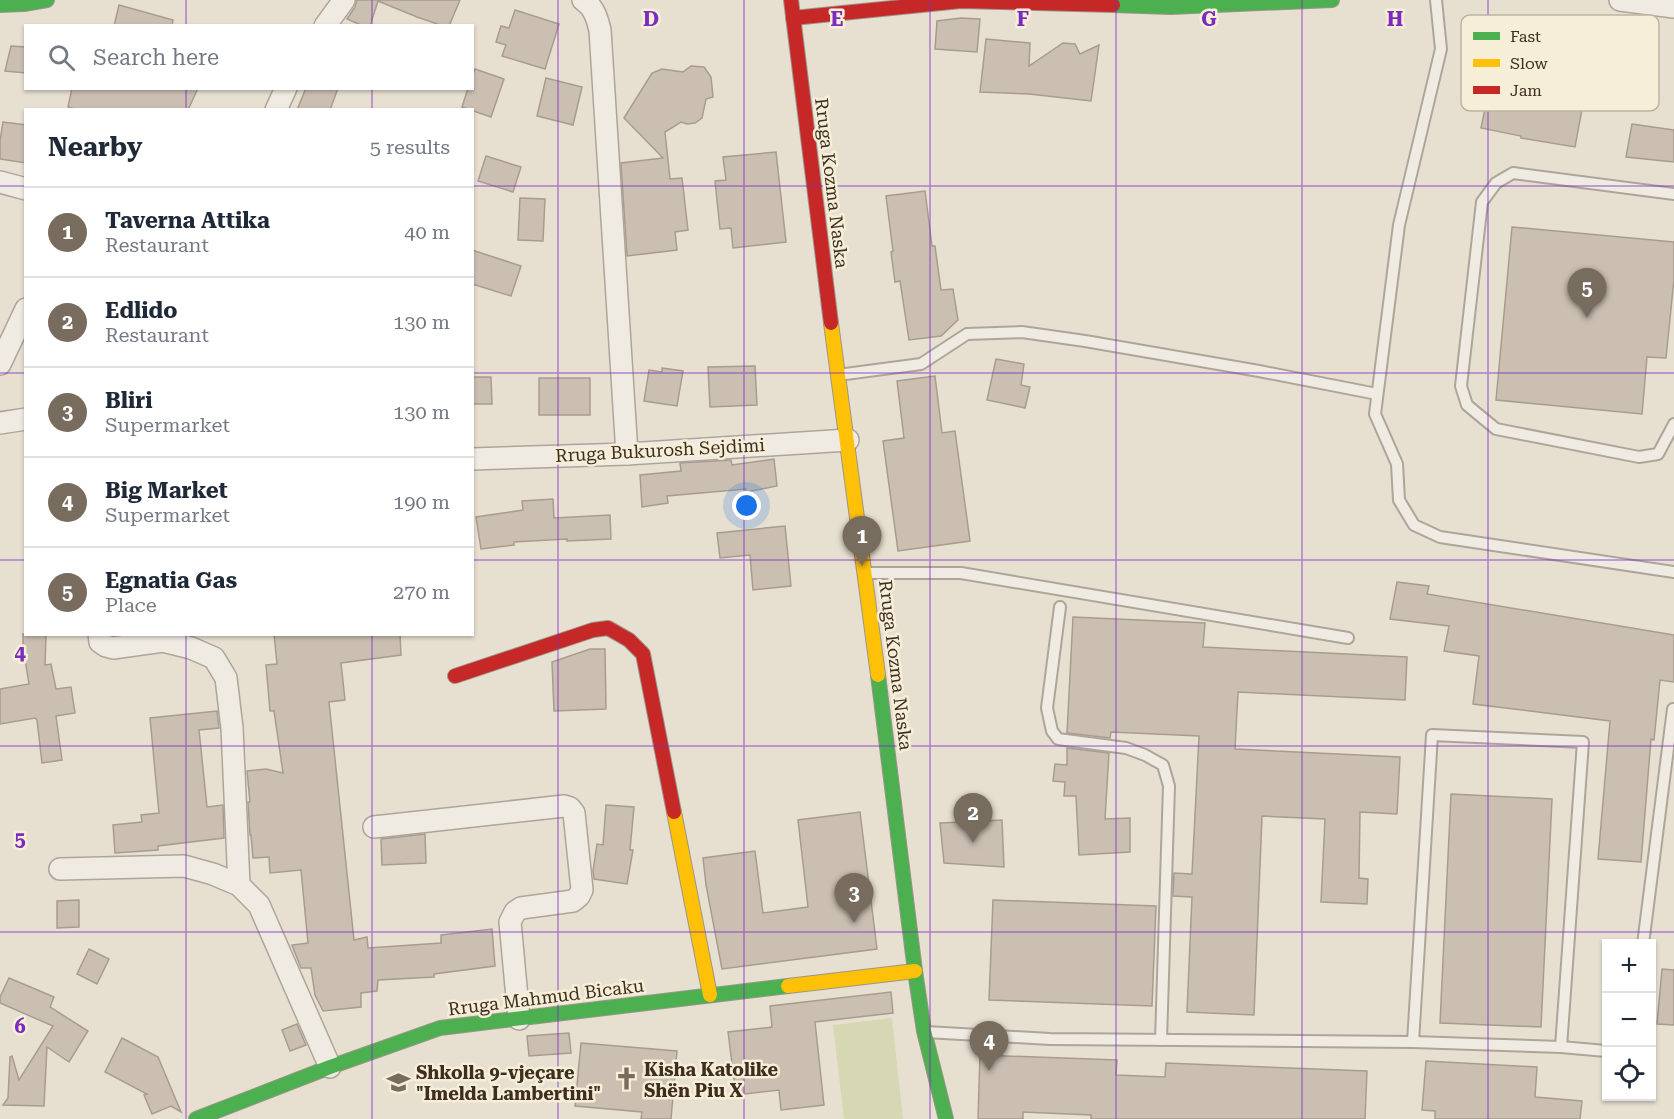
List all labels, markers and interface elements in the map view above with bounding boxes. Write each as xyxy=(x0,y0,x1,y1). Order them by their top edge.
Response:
text: D xyxy=(643,7,659,31)
text: E xyxy=(831,7,844,31)
text: F xyxy=(1017,7,1029,31)
text: G xyxy=(1201,7,1217,31)
text: H xyxy=(1387,7,1403,31)
legend xyxy=(1461,15,1659,111)
search box xyxy=(24,24,474,90)
text: Fast xyxy=(1510,27,1541,46)
icon: search xyxy=(45,41,78,74)
text: Search here xyxy=(93,45,219,70)
text: Slow xyxy=(1510,54,1548,73)
text: Jam xyxy=(1510,81,1542,100)
street label: Rruga Kozma Naska xyxy=(811,97,853,270)
text: Nearby xyxy=(48,132,142,162)
text: 5 results xyxy=(370,135,450,159)
text: Taverna Attika xyxy=(105,208,270,233)
text: 1 xyxy=(62,220,73,244)
text: 40 m xyxy=(404,220,450,244)
text: Restaurant xyxy=(105,233,209,257)
pin: 5 xyxy=(1568,268,1606,318)
text: Edlido xyxy=(105,298,178,323)
text: 2 xyxy=(62,310,73,334)
text: 130 m xyxy=(393,310,450,334)
text: Restaurant xyxy=(105,323,209,347)
text: Bliri xyxy=(105,388,153,413)
text: 3 xyxy=(62,400,73,424)
text: 130 m xyxy=(393,400,450,424)
text: Supermarket xyxy=(105,413,230,437)
street label: Rruga Bukurosh Sejdimi xyxy=(555,434,766,466)
text: Big Market xyxy=(105,478,228,503)
text: 4 xyxy=(62,490,73,514)
text: 190 m xyxy=(393,490,450,514)
your location xyxy=(732,491,761,520)
text: Supermarket xyxy=(105,503,230,527)
pin: 1 xyxy=(842,516,882,566)
text: Egnatia Gas xyxy=(105,568,237,593)
street label: Rruga Kozma Naska xyxy=(875,579,917,752)
text: 5 xyxy=(62,580,73,604)
text: 270 m xyxy=(393,580,450,604)
text: Place xyxy=(105,593,157,617)
text: 4 xyxy=(14,641,26,665)
pin: 2 xyxy=(954,794,992,843)
text: 5 xyxy=(14,827,26,851)
pin: 3 xyxy=(834,874,874,923)
map controls xyxy=(1602,939,1656,1101)
button: + xyxy=(1602,939,1656,993)
street label: Rruga Mahmud Bicaku xyxy=(447,975,645,1019)
button: − xyxy=(1602,993,1656,1047)
text: 6 xyxy=(14,1014,26,1038)
pin: 4 xyxy=(970,1022,1008,1071)
button: locate xyxy=(1602,1047,1656,1101)
place label: Kisha Katolike Shën Piu X xyxy=(644,1059,778,1101)
place label: Shkolla 9-vjeçare "Imelda Lambertini" xyxy=(416,1062,601,1104)
church icon: Kisha Katolike Shën Piu X xyxy=(613,1066,639,1092)
school or university icon: Shkolla 9-vjeçare "Imelda Lambertini" xyxy=(385,1069,411,1095)

